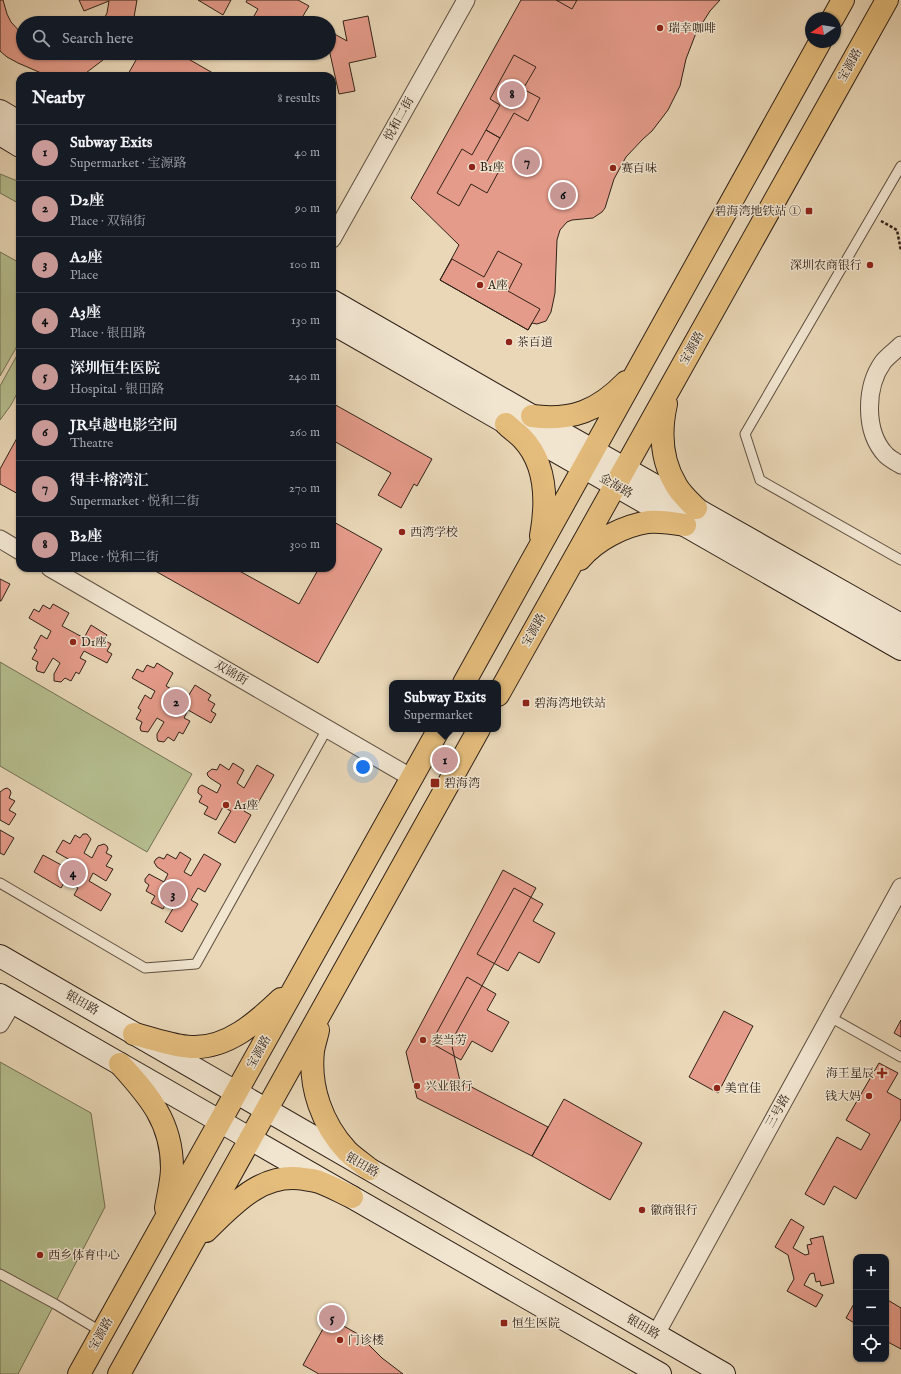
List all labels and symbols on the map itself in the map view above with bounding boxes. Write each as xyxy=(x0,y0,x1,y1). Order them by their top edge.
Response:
north arrow xyxy=(805,12,841,48)
place label: 瑞幸咖啡 xyxy=(668,21,716,36)
marker: 瑞幸咖啡 xyxy=(655,23,665,33)
street label: 宝源路 xyxy=(835,46,865,84)
pin: 8 xyxy=(499,79,525,109)
street label: 悦和二街 xyxy=(381,94,418,144)
pin: 7 xyxy=(514,147,540,177)
place label: B1座 xyxy=(480,160,504,175)
place label: 赛百味 xyxy=(621,161,657,176)
marker: B1座 xyxy=(467,162,477,172)
marker: 赛百味 xyxy=(608,163,618,173)
pin: 6 xyxy=(550,180,576,210)
place label: 碧海湾地铁站 ① xyxy=(714,204,801,219)
marker: 碧海湾地铁站 ① xyxy=(804,206,814,216)
place label: 深圳农商银行 xyxy=(790,258,862,273)
marker: 深圳农商银行 xyxy=(865,260,875,270)
place label: A座 xyxy=(487,278,508,293)
marker: A座 xyxy=(475,280,485,290)
street label: 宝源路 xyxy=(677,329,707,367)
place label: 茶百道 xyxy=(517,335,553,350)
marker: 茶百道 xyxy=(504,337,514,347)
street label: 金海路 xyxy=(597,471,635,501)
place label: 西湾学校 xyxy=(410,525,458,540)
marker: 西湾学校 xyxy=(397,527,407,537)
street label: 宝源路 xyxy=(519,611,549,649)
place label: D1座 xyxy=(81,635,107,650)
marker: D1座 xyxy=(68,637,78,647)
street label: 双锦街 xyxy=(212,658,251,689)
pin: 2 xyxy=(163,687,189,717)
place label: 碧海湾地铁站 xyxy=(534,696,606,711)
marker: 碧海湾地铁站 xyxy=(521,698,531,708)
pin: 1 xyxy=(432,745,458,775)
your location xyxy=(353,757,373,777)
place label: 碧海湾 xyxy=(444,776,480,791)
marker: 碧海湾 xyxy=(429,777,441,789)
place label: A1座 xyxy=(233,798,259,813)
marker: A1座 xyxy=(221,800,231,810)
pin: 4 xyxy=(60,858,86,888)
pin: 3 xyxy=(160,879,186,909)
street label: 银田路 xyxy=(63,988,101,1018)
street label: 宝源路 xyxy=(244,1033,274,1071)
place label: 麦当劳 xyxy=(431,1033,467,1048)
marker: 麦当劳 xyxy=(418,1035,428,1045)
place label: 海王星辰 xyxy=(826,1066,874,1081)
marker: 海王星辰 xyxy=(877,1068,887,1078)
place label: 兴业银行 xyxy=(425,1079,473,1094)
marker: 兴业银行 xyxy=(412,1081,422,1091)
place label: 美宜佳 xyxy=(725,1081,761,1096)
marker: 美宜佳 xyxy=(712,1083,722,1093)
place label: 钱大妈 xyxy=(825,1089,861,1104)
marker: 钱大妈 xyxy=(864,1091,874,1101)
street label: 三号路 xyxy=(763,1092,793,1130)
street label: 银田路 xyxy=(343,1150,381,1180)
place label: 徽商银行 xyxy=(650,1203,698,1218)
marker: 徽商银行 xyxy=(637,1205,647,1215)
place label: 西乡体育中心 xyxy=(48,1248,120,1263)
marker: 西乡体育中心 xyxy=(35,1250,45,1260)
pin: 5 xyxy=(319,1303,345,1333)
street label: 银田路 xyxy=(624,1312,662,1342)
street label: 宝源路 xyxy=(86,1315,116,1353)
place label: 恒生医院 xyxy=(512,1316,560,1331)
marker: 恒生医院 xyxy=(499,1318,509,1328)
place label: 门诊楼 xyxy=(348,1333,384,1348)
marker: 门诊楼 xyxy=(335,1335,345,1345)

